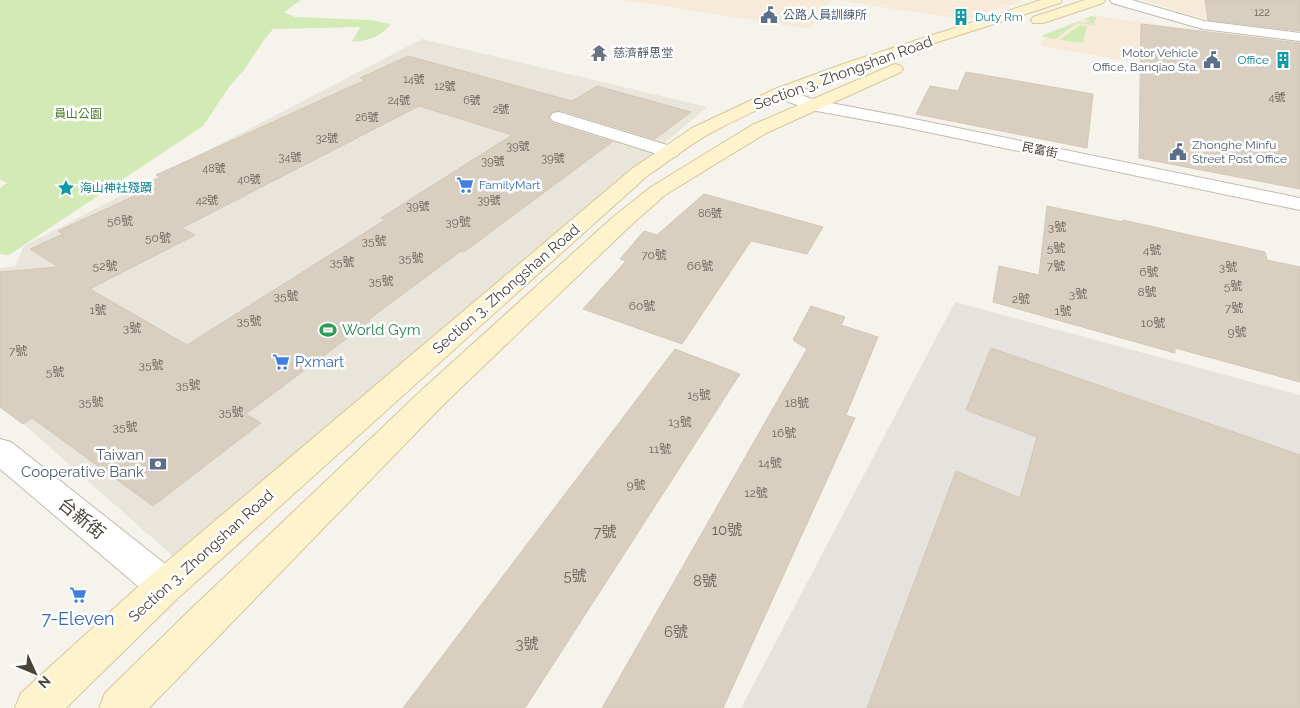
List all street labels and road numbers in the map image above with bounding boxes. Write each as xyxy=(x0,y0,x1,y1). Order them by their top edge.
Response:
street label: Section 3, Zhongshan Road xyxy=(751,32,935,114)
street label: 民富街 xyxy=(1021,139,1059,161)
street label: Section 3, Zhongshan Road xyxy=(429,220,583,358)
street label: Section 3, Zhongshan Road xyxy=(125,486,277,626)
street label: 台新街 xyxy=(54,493,110,543)

